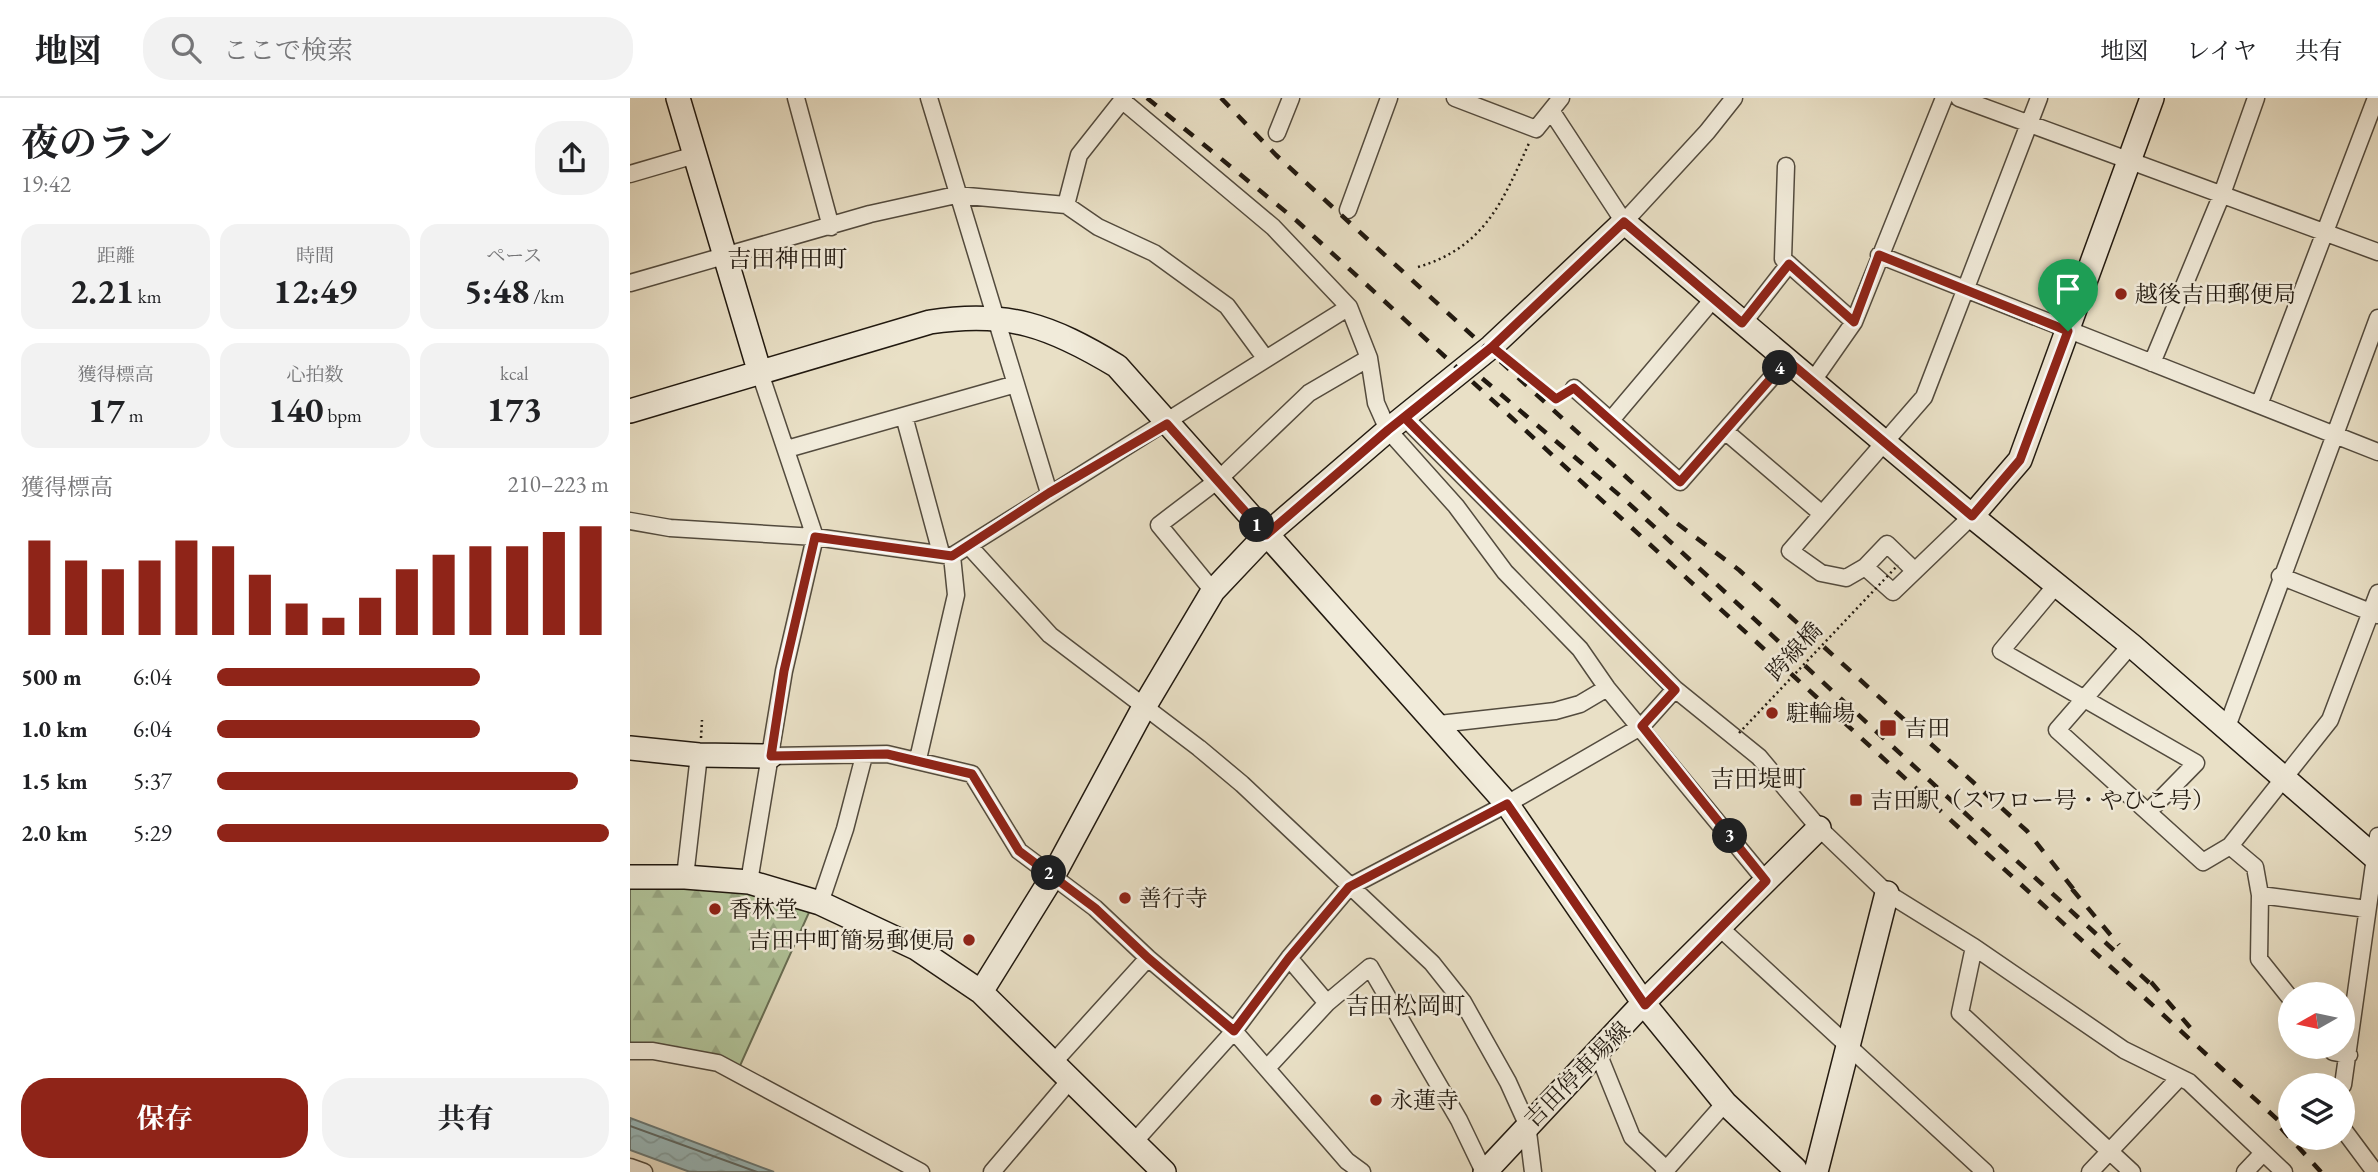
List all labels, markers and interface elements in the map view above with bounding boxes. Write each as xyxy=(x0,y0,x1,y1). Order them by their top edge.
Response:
search box xyxy=(143,17,633,80)
text: 地図 xyxy=(35,29,101,72)
icon: search xyxy=(167,29,205,67)
text: ここで検索 xyxy=(223,33,353,67)
text: 地図 xyxy=(2100,35,2148,66)
text: レイヤ xyxy=(2186,35,2257,66)
text: 共有 xyxy=(2295,35,2343,66)
text: 夜のラン xyxy=(21,118,173,167)
button: share xyxy=(535,121,609,195)
text: 19:42 xyxy=(21,169,71,199)
text: 距離 xyxy=(97,243,135,268)
text: 時間 xyxy=(296,243,334,268)
text: ペース xyxy=(486,243,542,268)
district label: 吉田神田町 xyxy=(727,243,847,274)
pin xyxy=(2038,259,2098,331)
text: 2.21 xyxy=(70,268,134,313)
text: 12:49 xyxy=(273,268,357,313)
text: 5:48 xyxy=(464,268,529,313)
icon: arrive xyxy=(2049,270,2087,308)
place label: 越後吉田郵便局 xyxy=(2135,279,2296,309)
text: km xyxy=(134,284,162,309)
text: /km xyxy=(529,284,565,309)
marker: 越後吉田郵便局 xyxy=(2113,286,2129,302)
pin: 4 xyxy=(1762,350,1798,386)
text: 4 xyxy=(1774,355,1785,380)
text: kcal xyxy=(500,361,529,386)
text: 獲得標高 xyxy=(78,362,154,387)
text: 心拍数 xyxy=(286,362,344,387)
text: 173 xyxy=(487,386,542,431)
text: 17 xyxy=(88,387,125,432)
text: 140 xyxy=(268,387,324,432)
text: m xyxy=(125,403,143,428)
text: bpm xyxy=(324,403,362,428)
text: 210–223 m xyxy=(508,469,609,499)
text: 獲得標高 xyxy=(21,472,113,502)
pin: 1 xyxy=(1240,508,1274,542)
text: 1 xyxy=(1251,512,1262,537)
street label: 跨線橋 xyxy=(1760,616,1828,686)
text: 500 m xyxy=(21,662,82,692)
text: 6:04 xyxy=(133,662,172,692)
place label: 駐輪場 xyxy=(1786,698,1855,728)
marker: 駐輪場 xyxy=(1764,705,1780,721)
place label: 吉田 xyxy=(1904,713,1950,743)
text: 1.0 km xyxy=(21,714,88,744)
text: 6:04 xyxy=(133,714,172,744)
marker: 吉田 xyxy=(1878,718,1898,738)
district label: 吉田堤町 xyxy=(1710,763,1806,794)
text: 1.5 km xyxy=(21,766,88,796)
text: 5:37 xyxy=(133,766,172,796)
place label: 吉田駅（スワロー号・やひこ号） xyxy=(1870,785,2215,815)
marker: 吉田駅（スワロー号・やひこ号） xyxy=(1848,792,1864,808)
text: 2.0 km xyxy=(21,818,88,848)
text: 5:29 xyxy=(133,818,172,848)
pin: 3 xyxy=(1712,818,1748,854)
text: 3 xyxy=(1724,823,1735,848)
pin: 2 xyxy=(1032,856,1066,890)
text: 2 xyxy=(1043,860,1054,885)
place label: 善行寺 xyxy=(1139,883,1208,913)
marker: 善行寺 xyxy=(1117,890,1133,906)
place label: 香林堂 xyxy=(729,894,798,924)
marker: 香林堂 xyxy=(707,901,723,917)
place label: 吉田中町簡易郵便局 xyxy=(748,925,955,955)
marker: 吉田中町簡易郵便局 xyxy=(961,932,977,948)
north arrow xyxy=(2278,982,2356,1059)
map controls xyxy=(2278,982,2355,1150)
district label: 吉田松岡町 xyxy=(1345,990,1465,1021)
street label: 吉田停車場線 xyxy=(1518,1015,1636,1133)
button: layers xyxy=(2278,1073,2355,1150)
button: 保存 xyxy=(21,1078,308,1158)
button: 共有 xyxy=(322,1078,609,1158)
place label: 永蓮寺 xyxy=(1390,1085,1459,1115)
marker: 永蓮寺 xyxy=(1368,1092,1384,1108)

